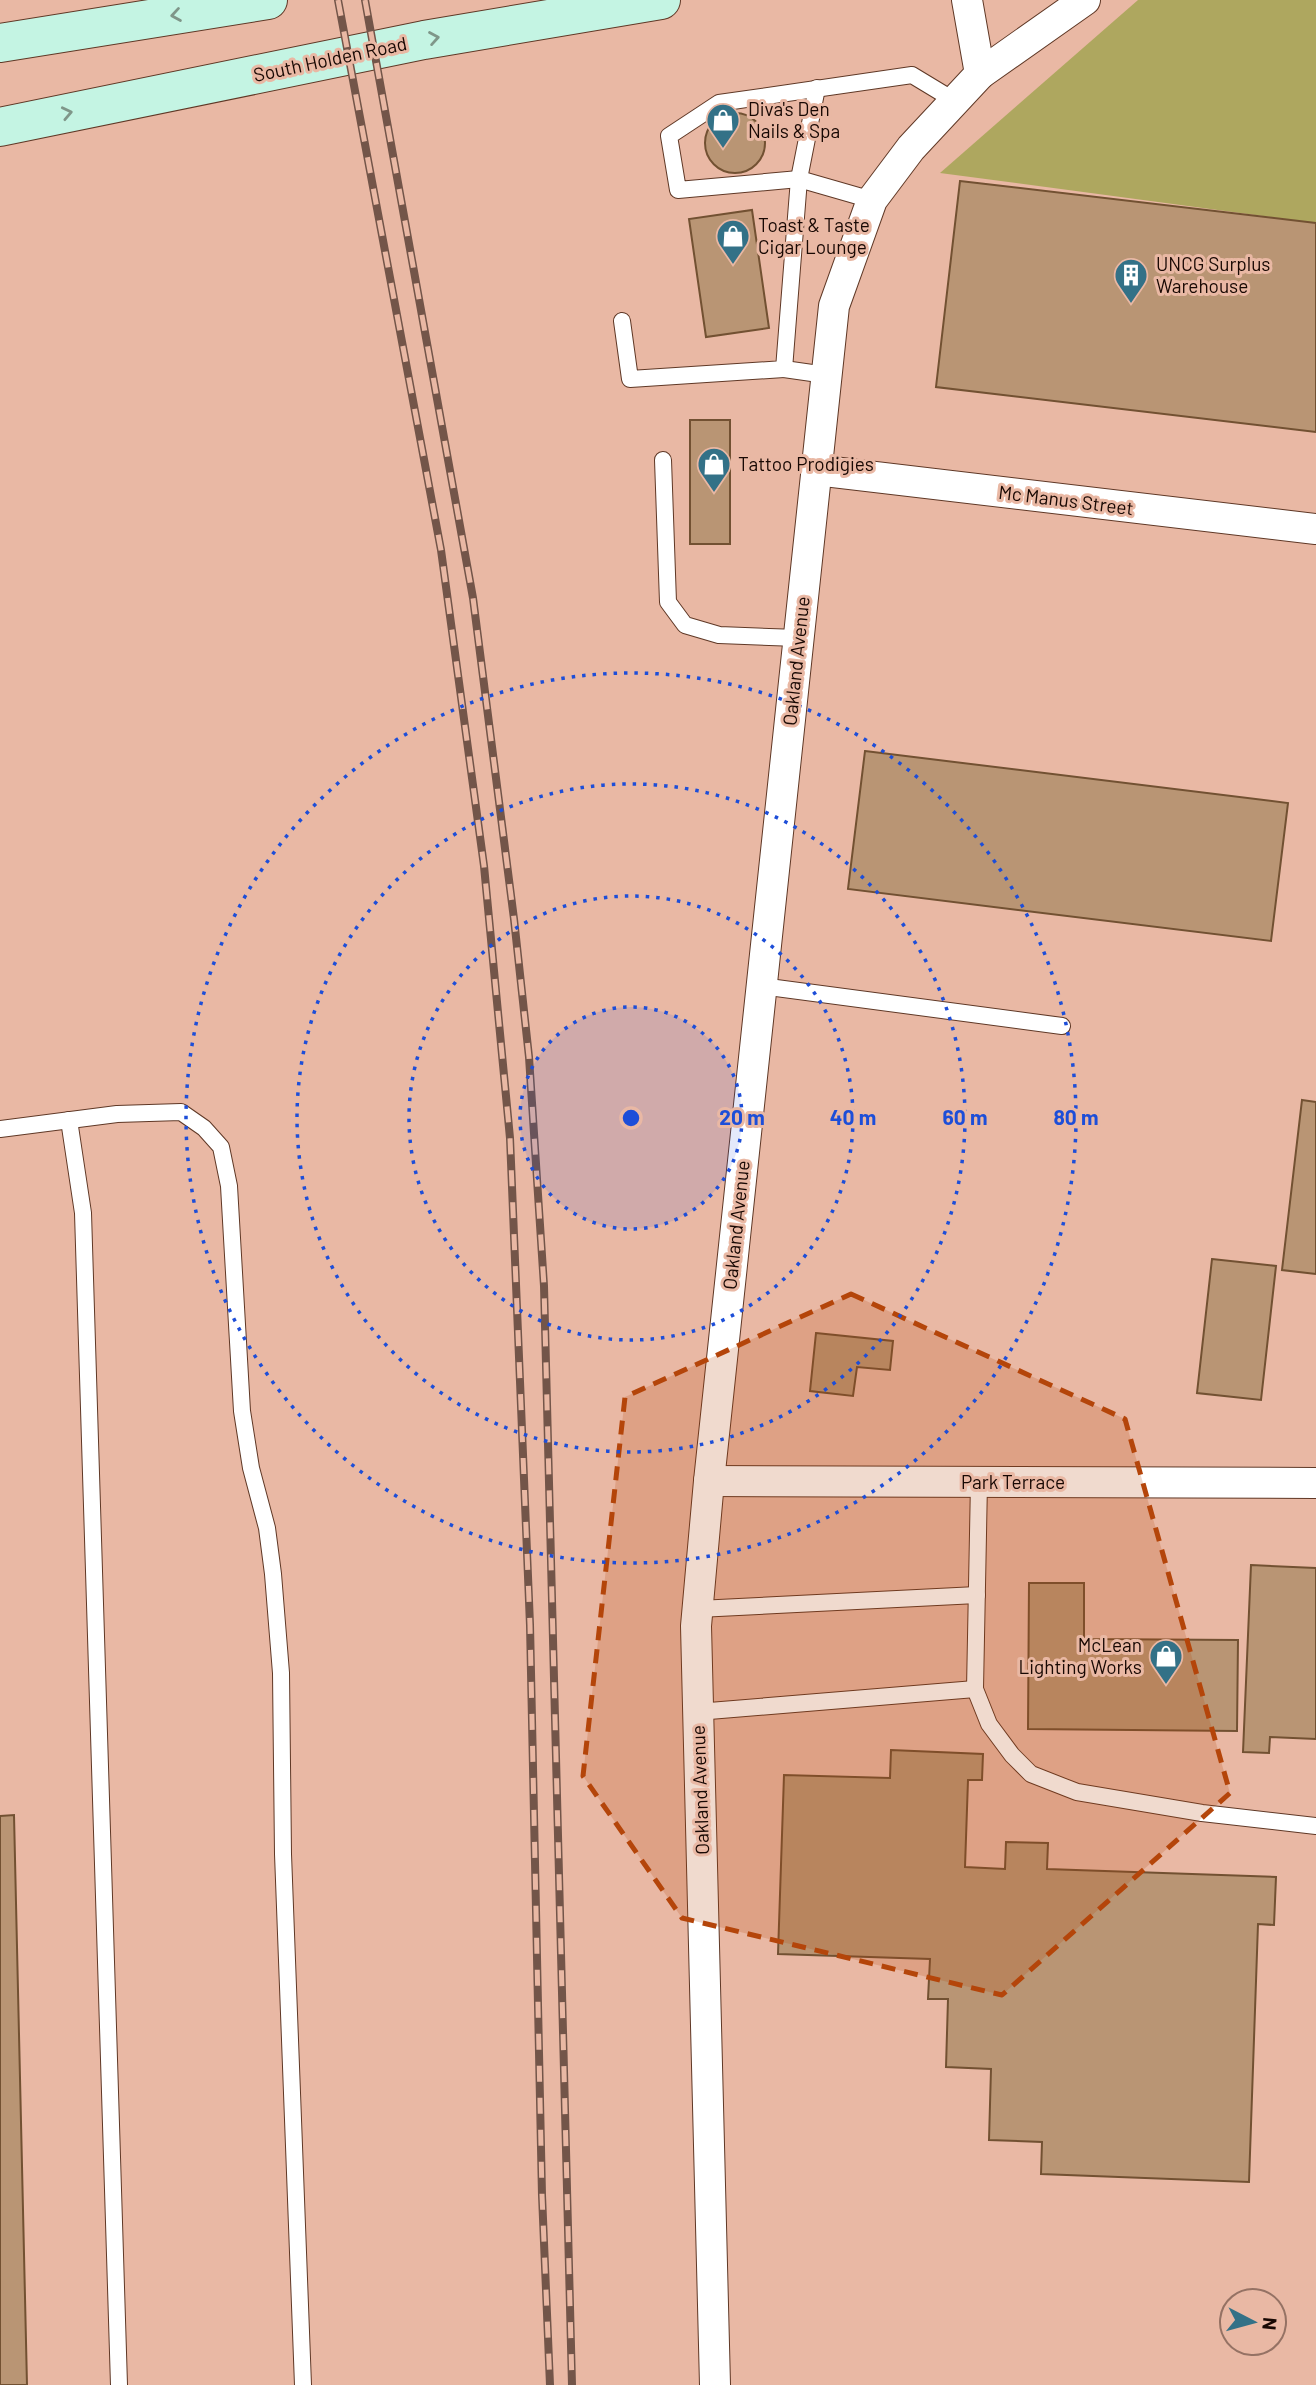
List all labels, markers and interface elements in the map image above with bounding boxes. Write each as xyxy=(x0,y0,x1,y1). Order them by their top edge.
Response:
one-way arrow xyxy=(171,7,182,22)
street label: South Holden Road xyxy=(251,31,409,86)
one-way arrow xyxy=(428,31,440,46)
place label: Diva's Den Nails & Spa xyxy=(748,97,840,142)
shop icon: Diva's Den Nails & Spa xyxy=(704,101,742,150)
one-way arrow xyxy=(61,106,73,121)
place label: Toast & Taste Cigar Lounge xyxy=(758,213,870,258)
shop icon: Toast & Taste Cigar Lounge xyxy=(714,217,752,266)
place label: UNCG Surplus Warehouse xyxy=(1156,252,1271,297)
building icon: UNCG Surplus Warehouse xyxy=(1112,256,1150,305)
shop icon: Tattoo Prodigies xyxy=(695,445,733,494)
place label: Tattoo Prodigies xyxy=(738,452,874,475)
street label: Mc Manus Street xyxy=(997,480,1135,519)
street label: Oakland Avenue xyxy=(777,595,814,727)
text: 20 m xyxy=(719,1104,765,1129)
text: 40 m xyxy=(830,1104,876,1129)
text: 60 m xyxy=(943,1104,987,1129)
text: 80 m xyxy=(1053,1104,1099,1129)
centre of rings xyxy=(619,1106,643,1130)
street label: Oakland Avenue xyxy=(717,1159,754,1291)
street label: Park Terrace xyxy=(961,1470,1065,1493)
place label: McLean Lighting Works xyxy=(1018,1633,1142,1678)
shop icon: McLean Lighting Works xyxy=(1147,1637,1185,1686)
street label: Oakland Avenue xyxy=(686,1725,713,1855)
north arrow xyxy=(1218,2287,1288,2357)
text: N xyxy=(1258,2316,1283,2331)

